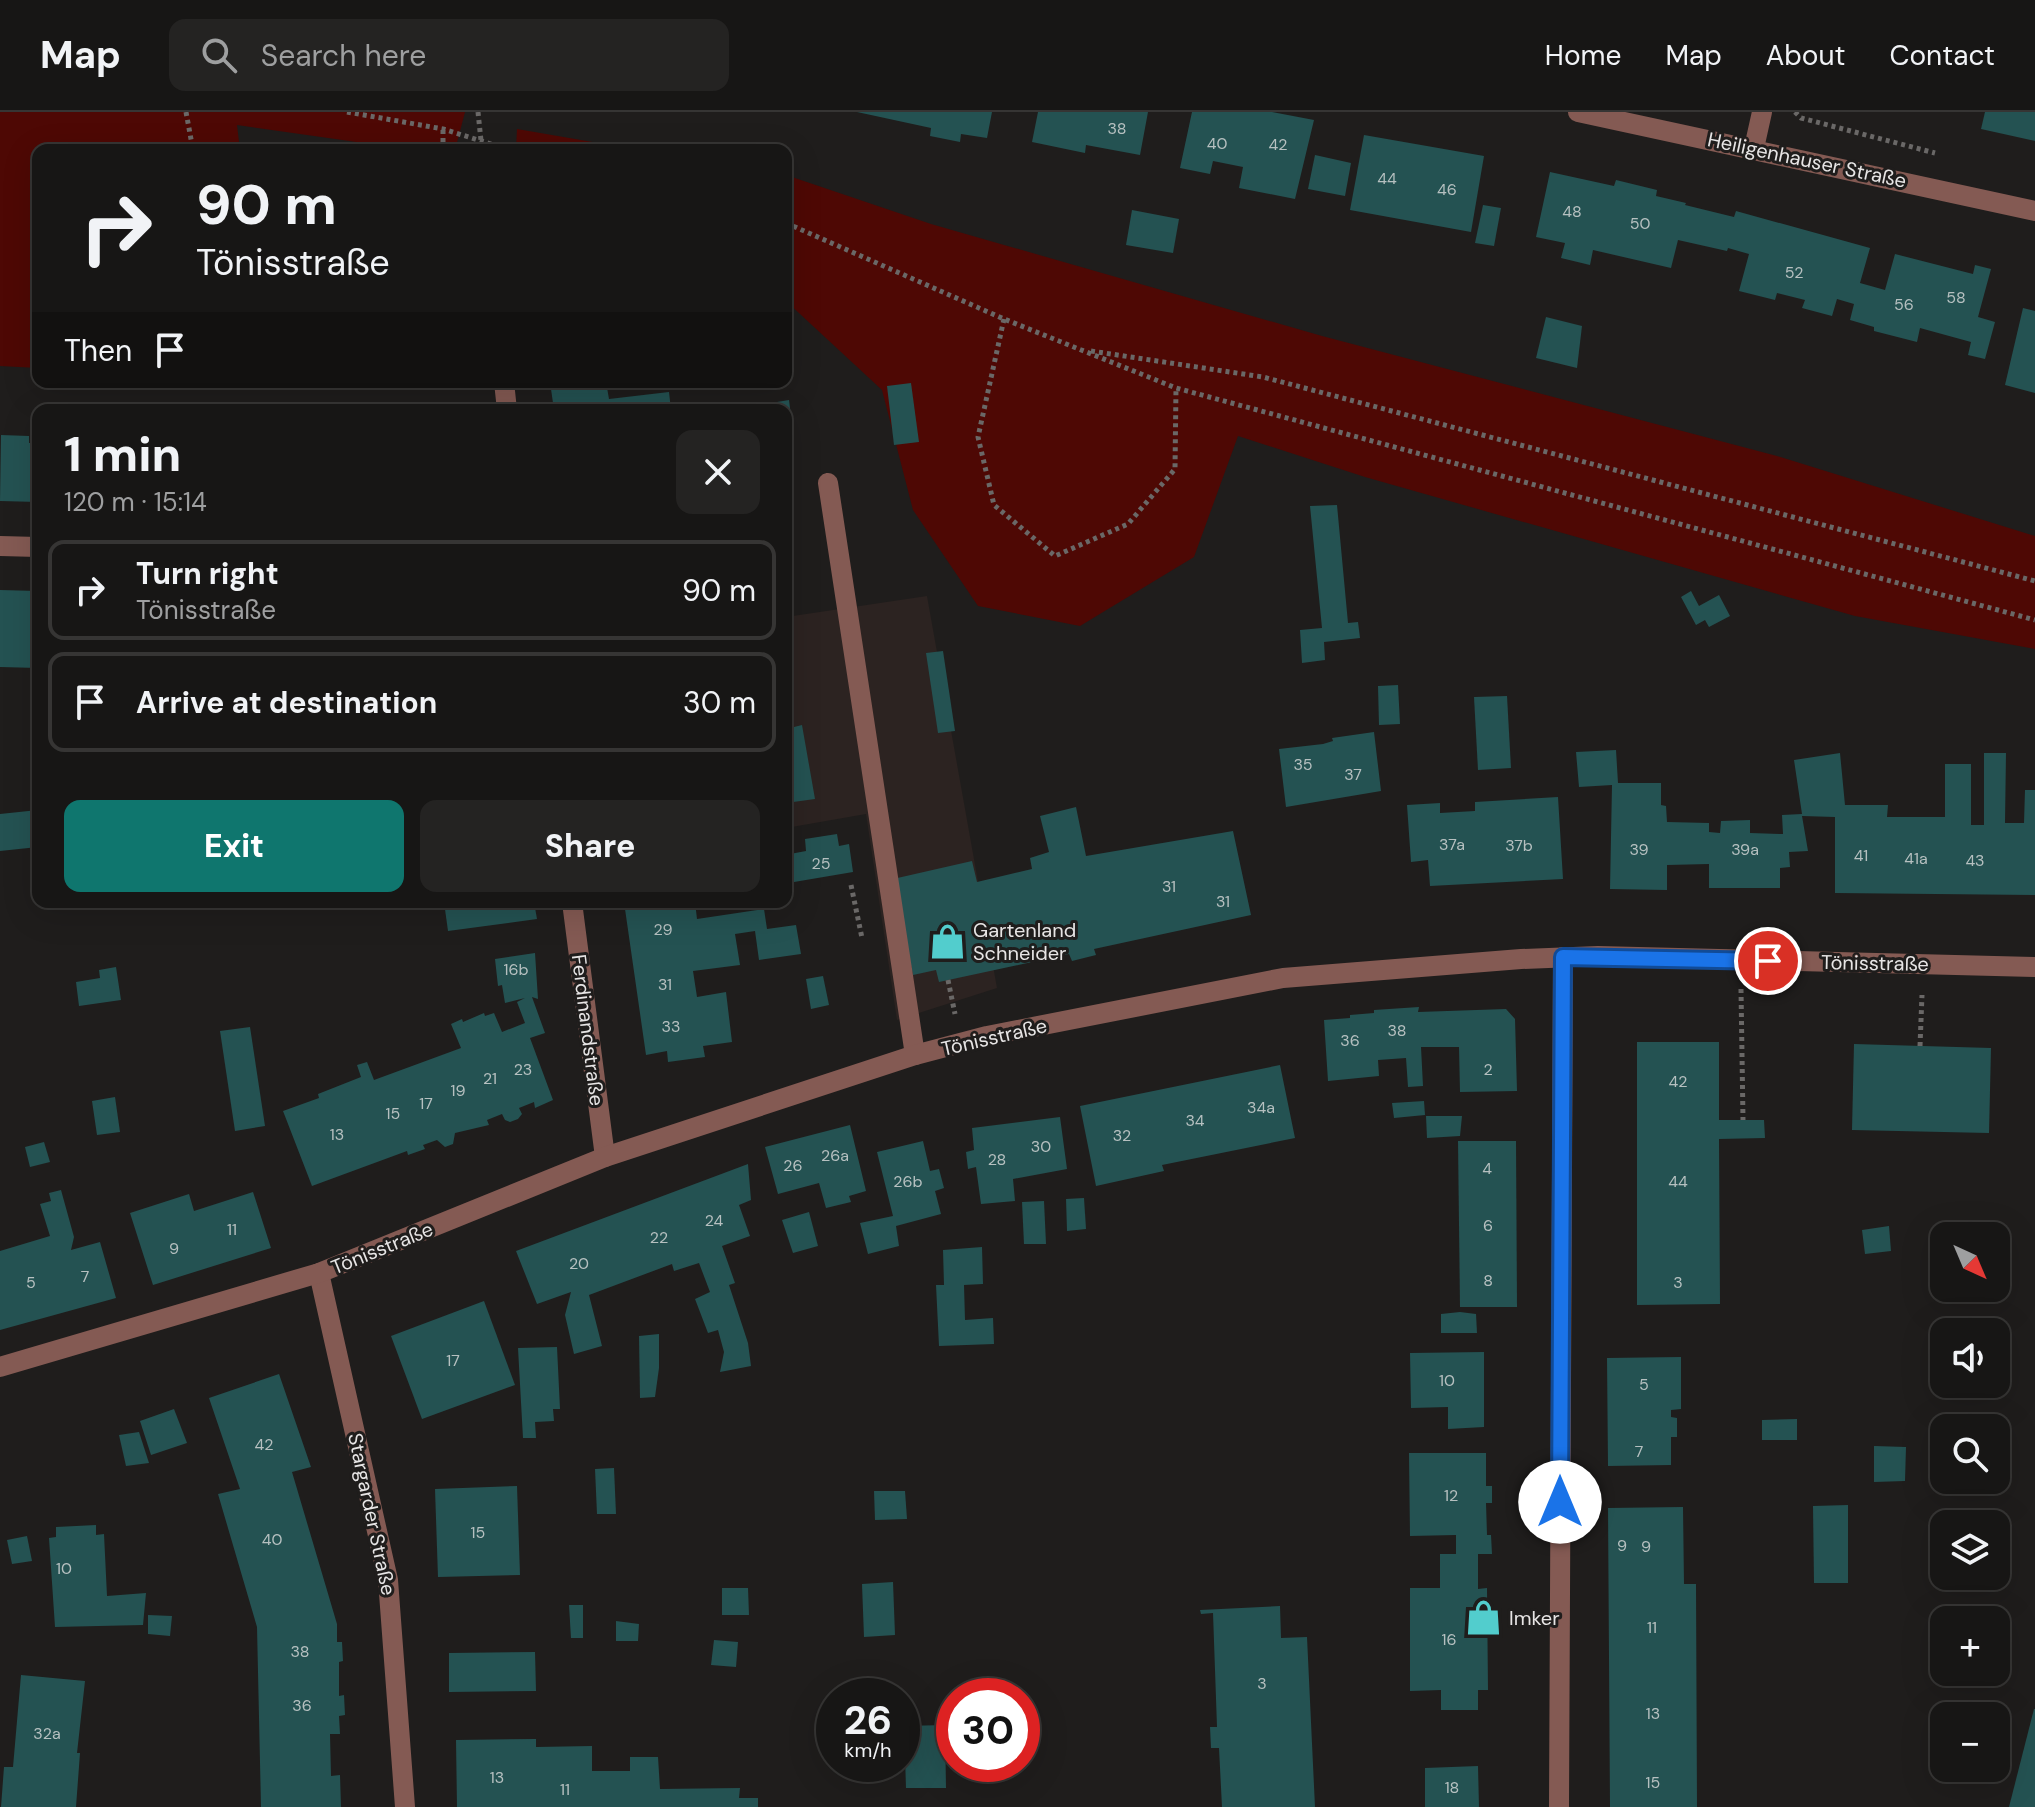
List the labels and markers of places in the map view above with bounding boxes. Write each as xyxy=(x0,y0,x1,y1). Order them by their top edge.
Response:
place label: Gartenland Schneider xyxy=(973,917,1076,966)
shop icon: Gartenland Schneider xyxy=(928,922,966,960)
pin xyxy=(1734,927,1802,995)
shop icon: Imker xyxy=(1464,1599,1502,1637)
place label: Imker xyxy=(1509,1605,1560,1631)

